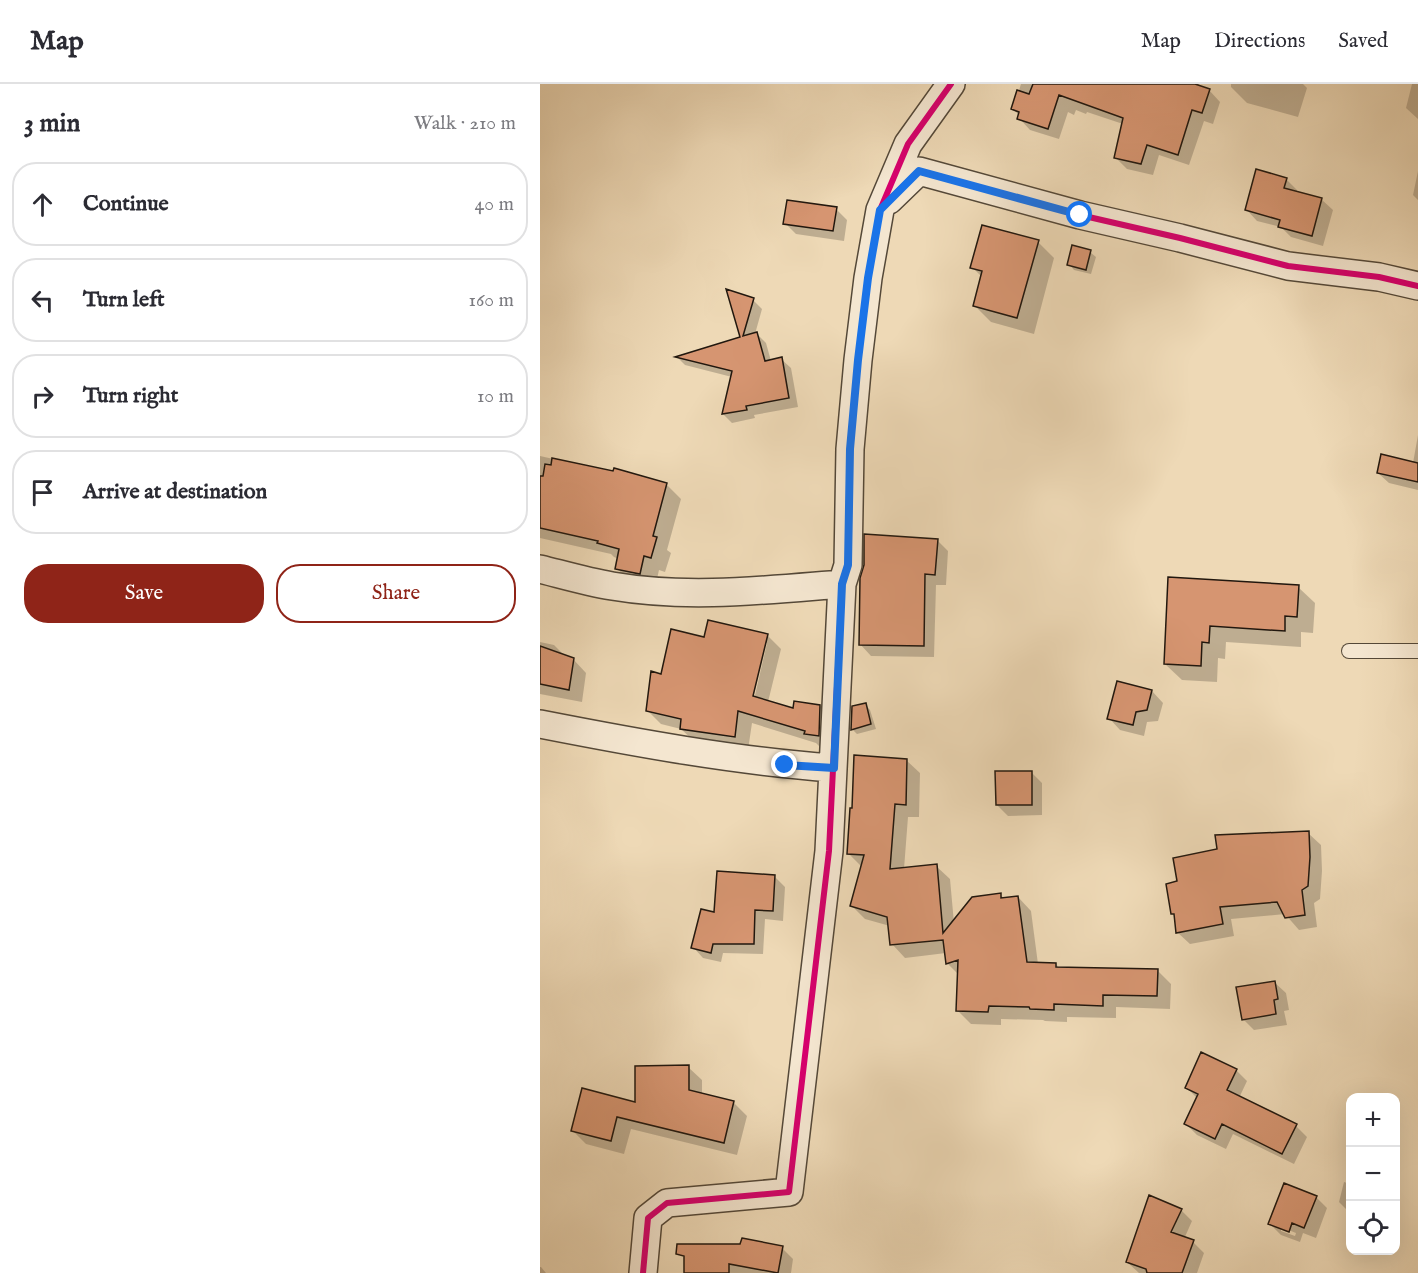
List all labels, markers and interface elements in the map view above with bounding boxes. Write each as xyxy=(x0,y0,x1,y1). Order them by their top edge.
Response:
text: Map xyxy=(30,24,84,59)
text: Map xyxy=(1141,28,1181,55)
text: Directions xyxy=(1214,28,1305,55)
text: Saved xyxy=(1338,28,1388,55)
text: 3 min xyxy=(24,107,80,140)
text: Walk · 210 m xyxy=(414,111,516,136)
icon: ahead xyxy=(26,188,59,221)
text: Continue xyxy=(83,190,169,218)
text: 40 m xyxy=(475,192,514,217)
route start xyxy=(1066,201,1092,227)
icon: left xyxy=(26,284,59,317)
text: Turn left xyxy=(83,286,165,314)
text: 160 m xyxy=(468,288,514,313)
icon: right xyxy=(26,380,59,413)
text: Turn right xyxy=(83,382,178,410)
text: 10 m xyxy=(477,384,514,409)
icon: arrive xyxy=(26,476,59,509)
text: Arrive at destination xyxy=(83,478,267,506)
button: Save xyxy=(24,564,264,623)
button: Share xyxy=(276,564,516,623)
route end xyxy=(771,751,797,777)
map controls xyxy=(1346,1093,1400,1255)
button: + xyxy=(1346,1093,1400,1147)
button: − xyxy=(1346,1147,1400,1201)
button: locate xyxy=(1346,1201,1400,1255)

